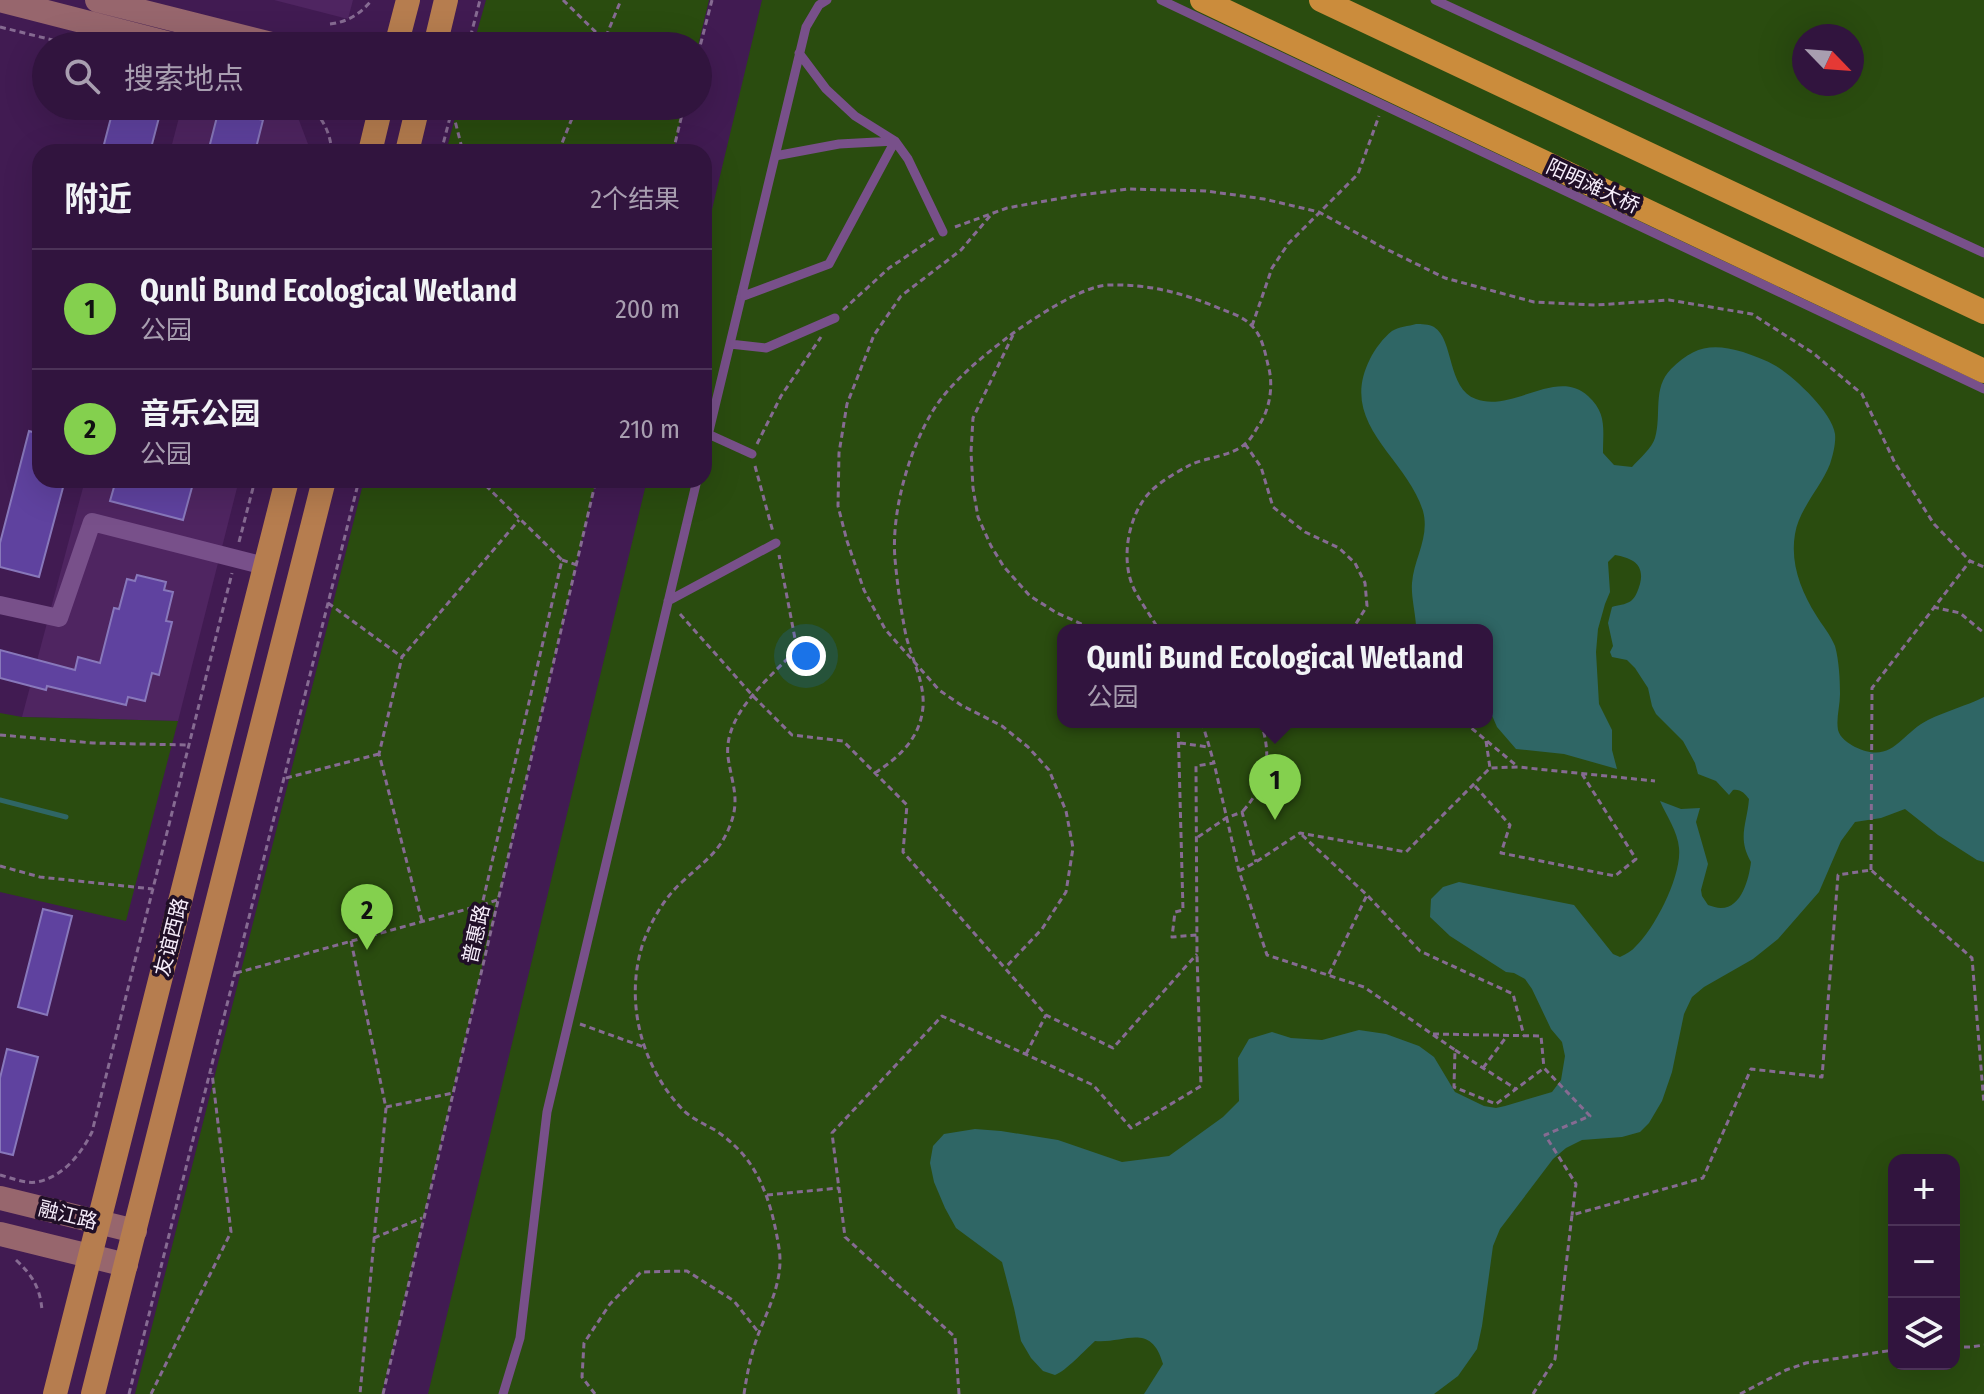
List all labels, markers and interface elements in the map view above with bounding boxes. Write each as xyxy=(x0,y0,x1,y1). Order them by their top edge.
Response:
north arrow xyxy=(1792,24,1864,96)
search box xyxy=(32,32,712,120)
icon: search xyxy=(60,54,104,98)
text: 搜索地点 xyxy=(124,61,244,97)
street label: 阳明滩大桥 xyxy=(1543,154,1643,218)
text: 附近 xyxy=(64,179,132,220)
text: 2个结果 xyxy=(591,184,680,215)
text: Qunli Bund Ecological Wetland xyxy=(140,273,517,309)
text: 1 xyxy=(85,294,96,325)
text: 200 m xyxy=(615,294,680,325)
text: 公园 xyxy=(140,315,192,346)
text: 音乐公园 xyxy=(140,396,260,432)
text: 2 xyxy=(84,414,96,445)
text: 210 m xyxy=(619,414,680,445)
text: 公园 xyxy=(140,439,192,470)
popup xyxy=(1057,624,1493,728)
your location xyxy=(786,636,826,676)
text: Qunli Bund Ecological Wetland xyxy=(1086,640,1464,676)
text: 公园 xyxy=(1086,682,1138,713)
pin: 1 xyxy=(1249,754,1301,820)
pin: 2 xyxy=(341,884,393,950)
street label: 友谊西路 xyxy=(150,895,192,979)
street label: 普惠路 xyxy=(458,902,494,966)
map controls xyxy=(1888,1154,1960,1370)
button: + xyxy=(1888,1154,1960,1226)
street label: 融江路 xyxy=(36,1196,100,1234)
button: − xyxy=(1888,1226,1960,1298)
button: layers xyxy=(1888,1298,1960,1370)

